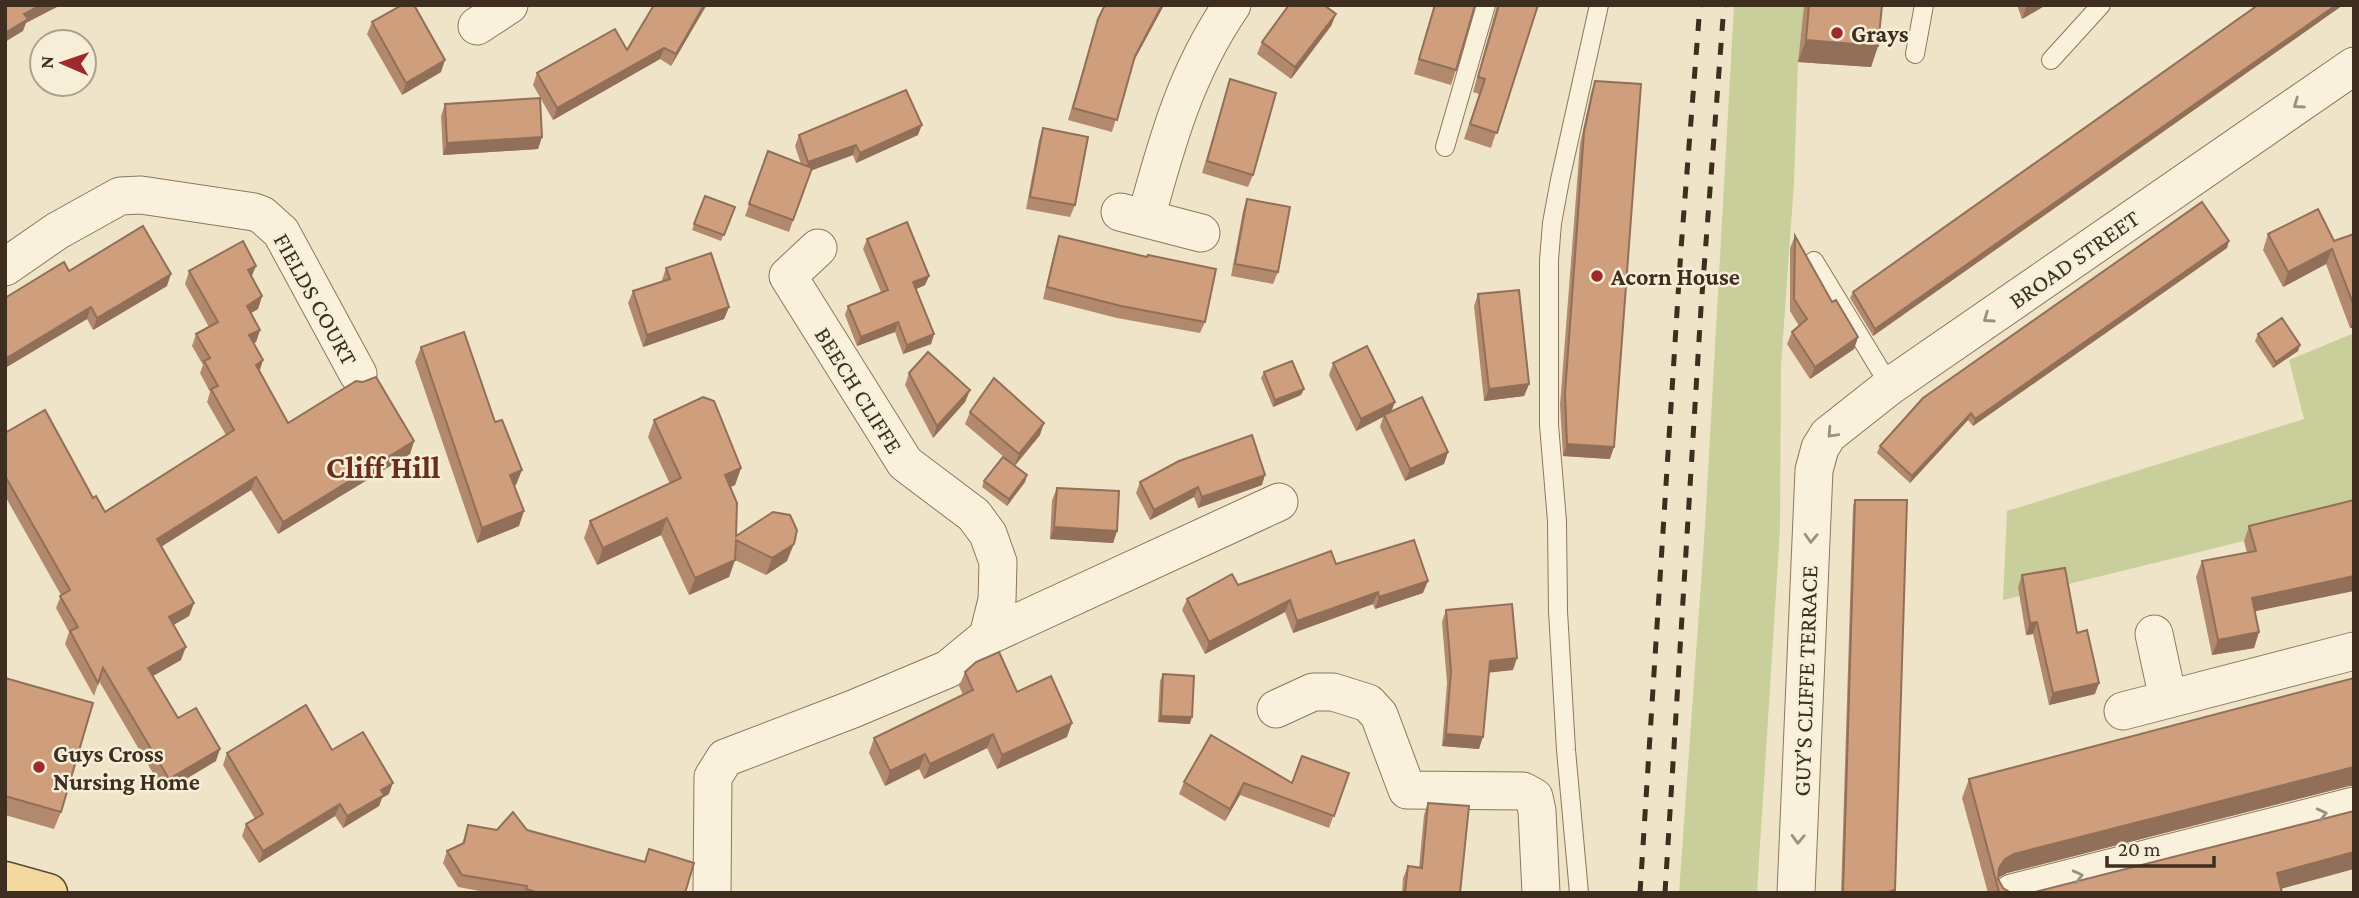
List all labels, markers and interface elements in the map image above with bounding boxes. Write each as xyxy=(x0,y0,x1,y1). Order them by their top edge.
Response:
place label: Grays xyxy=(1851,20,1909,47)
marker: Grays xyxy=(1829,25,1845,41)
north arrow xyxy=(28,28,98,98)
text: N xyxy=(36,56,57,69)
one-way arrow xyxy=(2293,96,2306,109)
street label: BROAD STREET xyxy=(2004,204,2144,314)
street label: FIELDS COURT xyxy=(268,228,364,370)
place label: Acorn House xyxy=(1610,263,1740,290)
marker: Acorn House xyxy=(1589,268,1605,284)
one-way arrow xyxy=(1983,310,1996,322)
street label: BEECH CLIFFE xyxy=(809,322,909,458)
one-way arrow xyxy=(1827,425,1840,438)
district label: Cliff Hill xyxy=(326,449,440,485)
one-way arrow xyxy=(1803,533,1818,544)
street label: GUY'S CLIFFE TERRACE xyxy=(1787,565,1823,797)
place label: Guys Cross Nursing Home xyxy=(53,740,200,795)
marker: Guys Cross Nursing Home xyxy=(31,759,47,775)
one-way arrow xyxy=(2316,808,2328,822)
scale bar xyxy=(2107,824,2214,868)
one-way arrow xyxy=(1790,833,1805,844)
text: 20 m xyxy=(2118,837,2161,861)
one-way arrow xyxy=(2072,870,2084,884)

